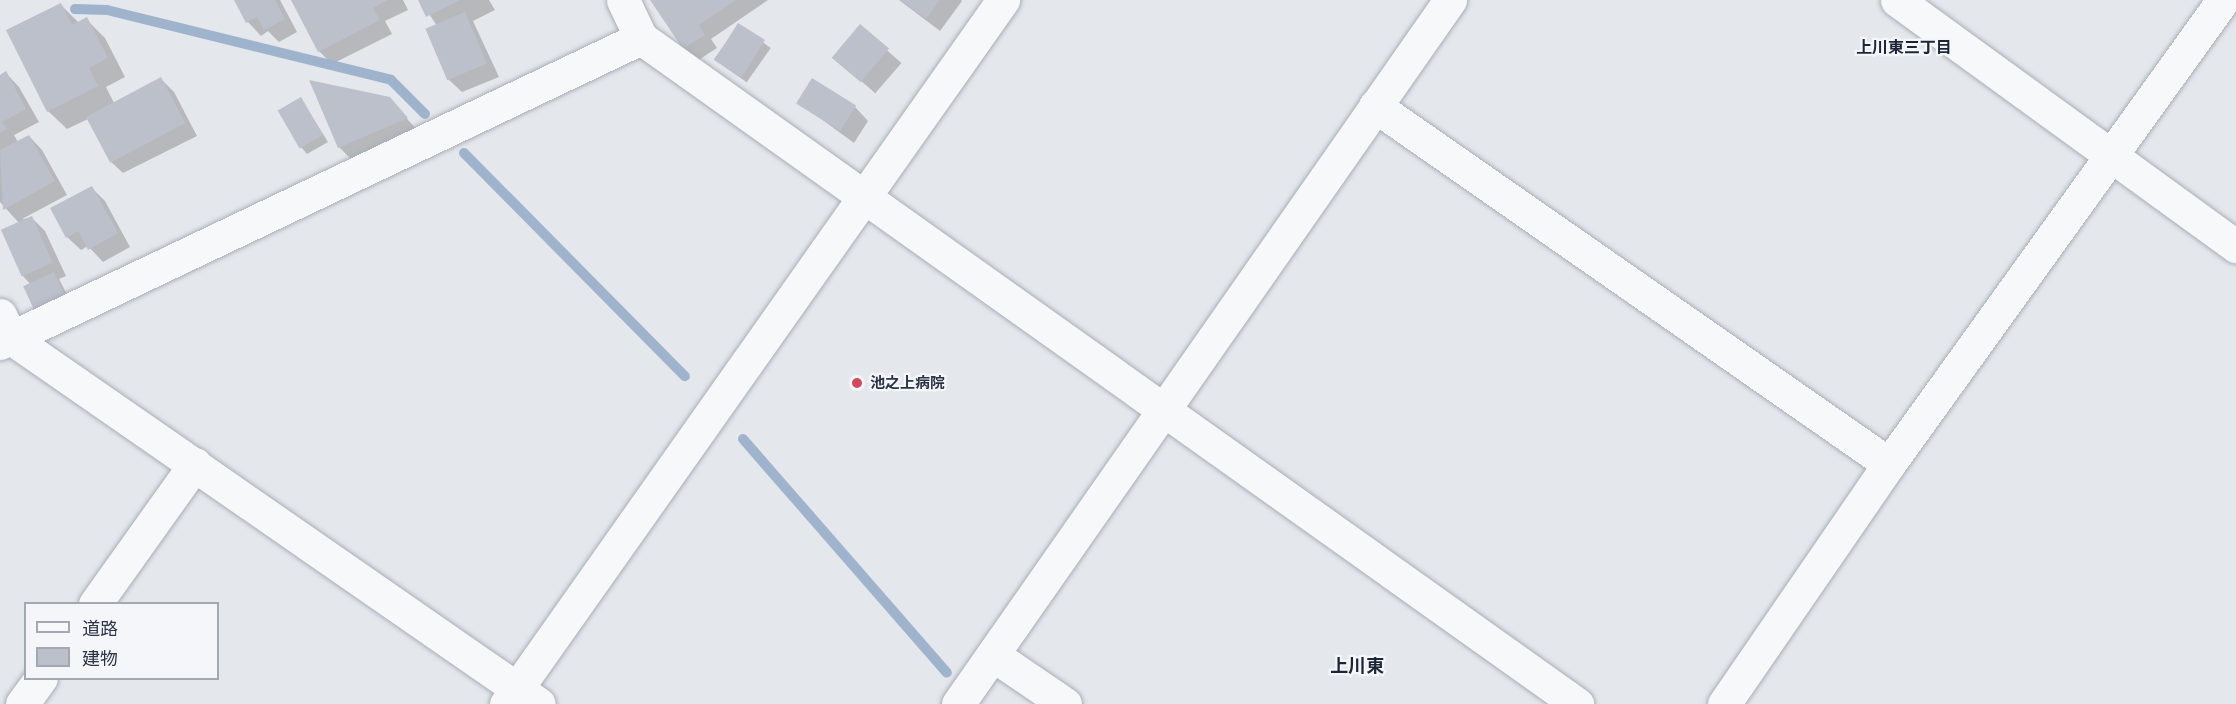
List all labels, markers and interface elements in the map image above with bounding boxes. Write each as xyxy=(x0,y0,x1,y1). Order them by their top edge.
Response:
district label: 上川東三丁目 xyxy=(1856,38,1952,58)
marker: 池之上病院 xyxy=(848,374,866,392)
place label: 池之上病院 xyxy=(870,374,945,392)
legend xyxy=(24,602,219,680)
text: 道路 xyxy=(82,618,118,640)
text: 建物 xyxy=(82,648,118,670)
district label: 上川東 xyxy=(1330,655,1384,677)

